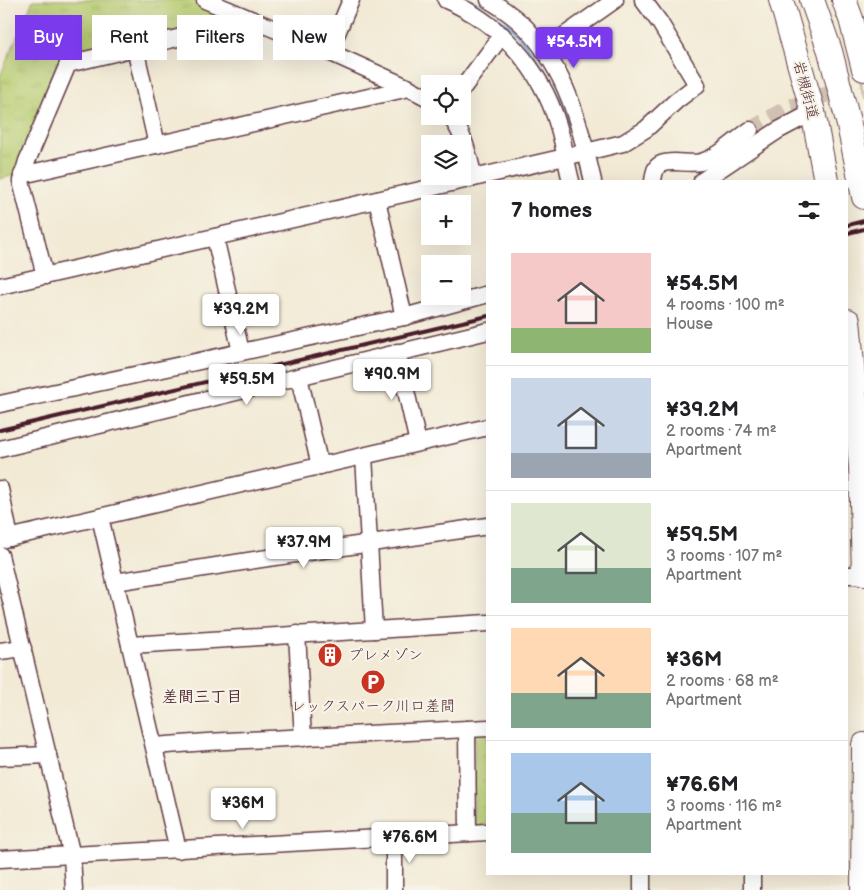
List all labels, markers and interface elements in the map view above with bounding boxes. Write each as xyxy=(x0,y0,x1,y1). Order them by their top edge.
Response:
chip: Buy xyxy=(15,15,82,60)
chip: Rent xyxy=(92,15,167,60)
chip: Filters xyxy=(177,15,263,60)
chip: New xyxy=(273,15,345,60)
pin: ¥54.5M xyxy=(533,27,615,69)
text: ¥54.5M xyxy=(546,33,602,52)
street label: 岩槻街道 xyxy=(789,59,822,122)
map controls xyxy=(421,75,471,305)
button: locate xyxy=(421,75,471,125)
button: layers xyxy=(421,135,471,185)
button: + xyxy=(421,195,471,245)
icon: filters xyxy=(795,196,823,224)
text: 7 homes xyxy=(511,198,592,223)
button: − xyxy=(421,255,471,305)
text: ¥54.5M xyxy=(666,271,738,296)
icon: home xyxy=(551,273,611,333)
pin: ¥39.2M xyxy=(200,294,282,336)
text: 4 rooms · 100 m² xyxy=(666,296,785,315)
text: ¥39.2M xyxy=(213,300,269,319)
text: House xyxy=(666,315,713,334)
pin: ¥90.9M xyxy=(351,358,433,401)
pin: ¥59.5M xyxy=(206,364,288,406)
text: ¥90.9M xyxy=(364,365,420,384)
text: ¥59.5M xyxy=(220,370,275,389)
text: ¥39.2M xyxy=(666,397,739,422)
icon: home xyxy=(551,398,611,458)
text: 2 rooms · 74 m² xyxy=(666,422,777,441)
text: Apartment xyxy=(666,441,742,460)
text: ¥59.5M xyxy=(666,522,738,547)
icon: home xyxy=(551,523,611,583)
pin: ¥37.9M xyxy=(263,526,345,569)
text: ¥37.9M xyxy=(277,533,331,552)
text: 3 rooms · 107 m² xyxy=(666,547,782,566)
text: Apartment xyxy=(666,566,742,585)
building icon: プレメゾン xyxy=(317,642,343,668)
place label: プレメゾン xyxy=(348,646,423,665)
text: ¥36M xyxy=(666,647,722,672)
icon: home xyxy=(551,648,611,708)
parking icon: レックスパーク川口差間 xyxy=(360,669,386,695)
text: 2 rooms · 68 m² xyxy=(666,672,779,691)
district label: 差間三丁目 xyxy=(162,688,242,707)
text: Apartment xyxy=(666,691,742,710)
place label: レックスパーク川口差間 xyxy=(291,697,455,716)
text: ¥76.6M xyxy=(666,772,739,797)
icon: home xyxy=(551,773,611,833)
pin: ¥36M xyxy=(213,788,273,830)
text: ¥36M xyxy=(222,794,264,813)
text: 3 rooms · 116 m² xyxy=(666,797,782,816)
text: Apartment xyxy=(666,816,742,835)
pin: ¥76.6M xyxy=(369,822,451,864)
text: ¥76.6M xyxy=(382,828,438,847)

